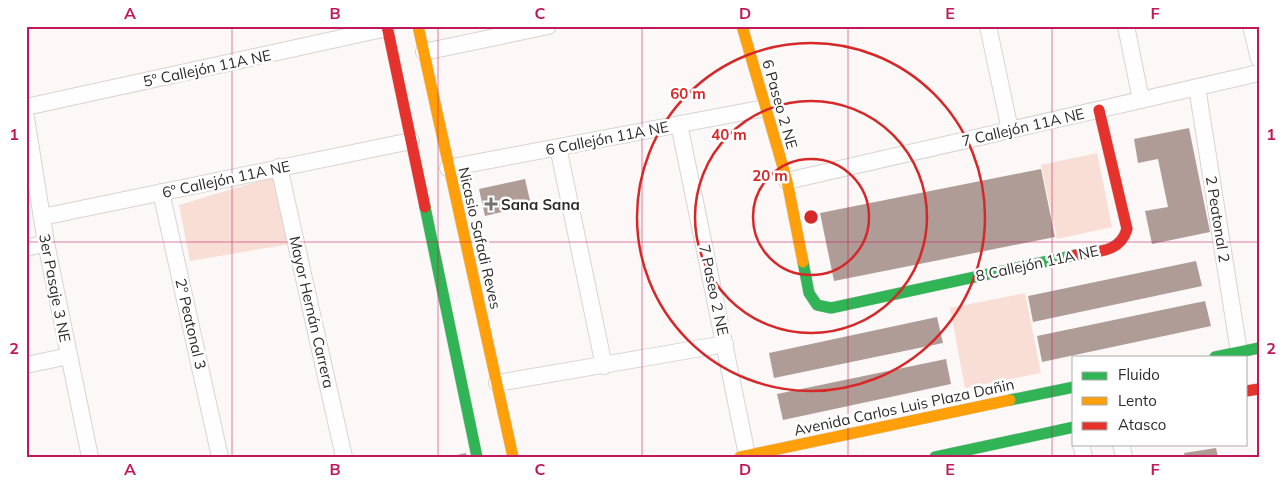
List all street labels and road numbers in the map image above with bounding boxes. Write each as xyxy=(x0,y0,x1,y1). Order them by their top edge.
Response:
street label: 5º Callejón 11A NE xyxy=(141,45,273,91)
street label: 6 Paseo 2 NE xyxy=(758,57,802,151)
street label: 7 Callejón 11A NE xyxy=(960,104,1086,150)
street label: 6 Callejón 11A NE xyxy=(544,117,670,159)
street label: 6º Callejón 11A NE xyxy=(160,156,292,202)
street label: Nicasio Safadi Reves xyxy=(454,165,506,311)
street label: 2 Peatonal 2 xyxy=(1202,174,1234,264)
street label: 3er Pasaje 3 NE xyxy=(35,232,75,344)
street label: Mayor Hernán Carrera xyxy=(285,234,339,390)
street label: 8 Callejón 11A NE xyxy=(974,241,1100,285)
street label: 7 Paseo 2 NE xyxy=(695,243,733,337)
street label: 2º Peatonal 3 xyxy=(171,277,211,371)
street label: Avenida Carlos Luis Plaza Dañin xyxy=(792,374,1016,440)

